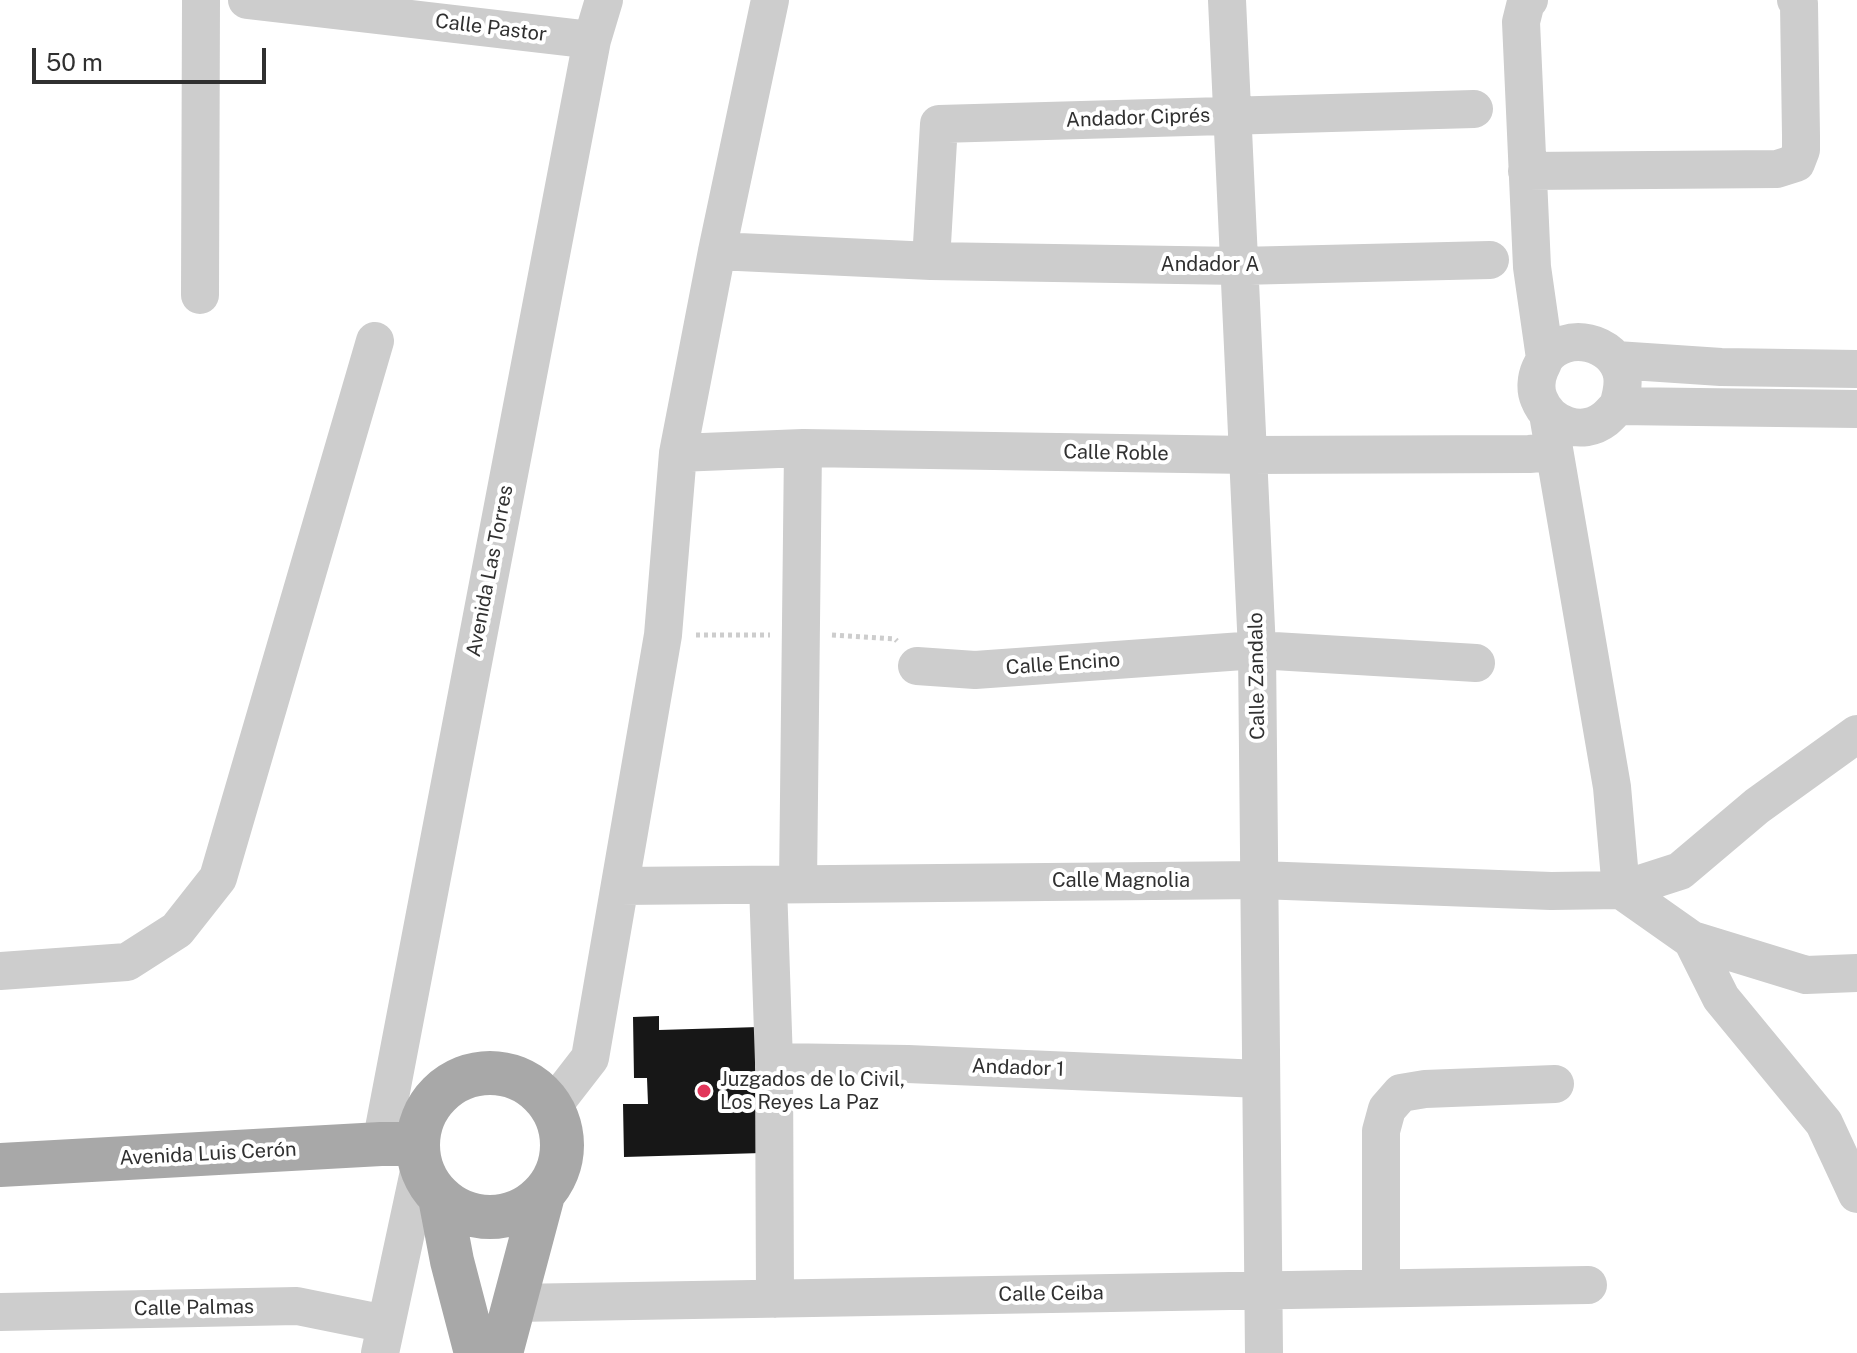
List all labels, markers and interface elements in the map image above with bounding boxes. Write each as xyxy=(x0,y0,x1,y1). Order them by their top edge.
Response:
street label: Calle Pastor xyxy=(434,9,548,47)
scale bar xyxy=(36,32,270,82)
text: 50 m xyxy=(46,48,103,76)
street label: Andador Ciprés xyxy=(1065,103,1211,133)
street label: Andador A xyxy=(1161,253,1259,277)
street label: Calle Roble xyxy=(1063,440,1169,466)
street label: Avenida Las Torres xyxy=(462,483,518,659)
street label: Calle Zandalo xyxy=(1244,612,1270,740)
street label: Calle Encino xyxy=(1005,648,1121,680)
street label: Calle Magnolia xyxy=(1052,869,1190,893)
street label: Andador 1 xyxy=(971,1054,1065,1082)
place label: Juzgados de lo Civil, Los Reyes La Paz xyxy=(720,1068,905,1115)
marker: Juzgados de lo Civil, Los Reyes La Paz xyxy=(695,1082,713,1100)
street label: Avenida Luis Cerón xyxy=(119,1137,297,1171)
street label: Calle Ceiba xyxy=(998,1281,1104,1307)
street label: Calle Palmas xyxy=(134,1295,254,1321)

